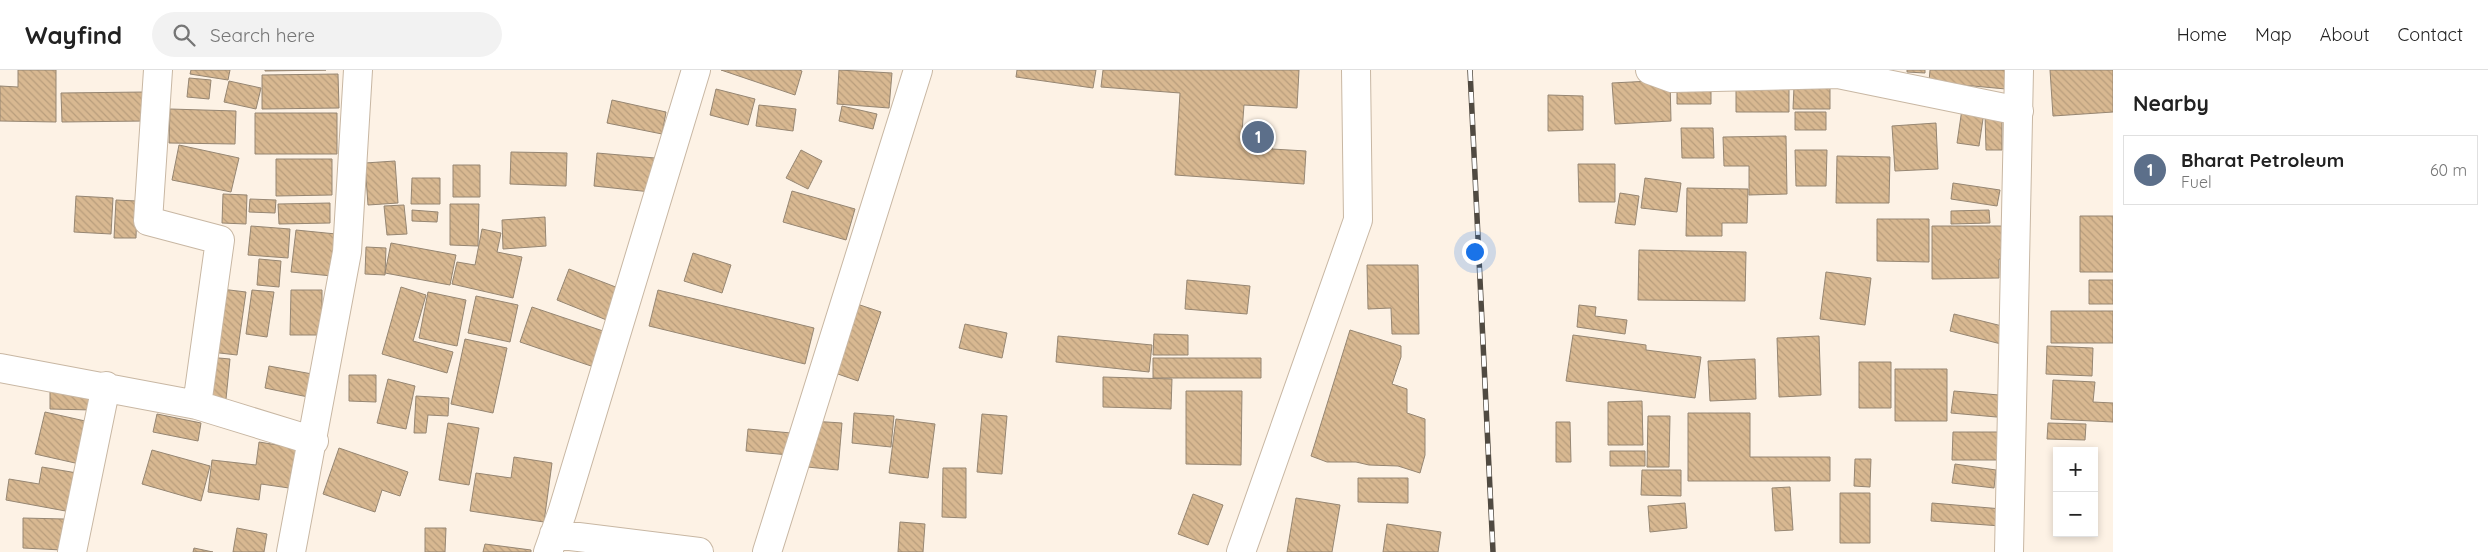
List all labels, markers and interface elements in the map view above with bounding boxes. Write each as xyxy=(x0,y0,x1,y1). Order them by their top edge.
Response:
search box xyxy=(152,12,502,57)
text: Wayfind xyxy=(25,20,122,50)
icon: search xyxy=(170,21,198,49)
text: Search here xyxy=(210,23,315,47)
text: Home xyxy=(2177,23,2227,46)
text: Map xyxy=(2255,23,2292,46)
text: About xyxy=(2320,23,2370,46)
text: Contact xyxy=(2398,23,2463,46)
text: Nearby xyxy=(2133,90,2209,116)
pin: 1 xyxy=(1242,118,1274,156)
text: Bharat Petroleum xyxy=(2181,148,2344,172)
text: 1 xyxy=(2147,160,2153,180)
text: 60 m xyxy=(2430,160,2467,180)
text: Fuel xyxy=(2181,172,2212,192)
your location xyxy=(1462,239,1488,265)
map controls xyxy=(2053,447,2098,537)
button: + xyxy=(2053,447,2098,492)
button: − xyxy=(2053,492,2098,537)

